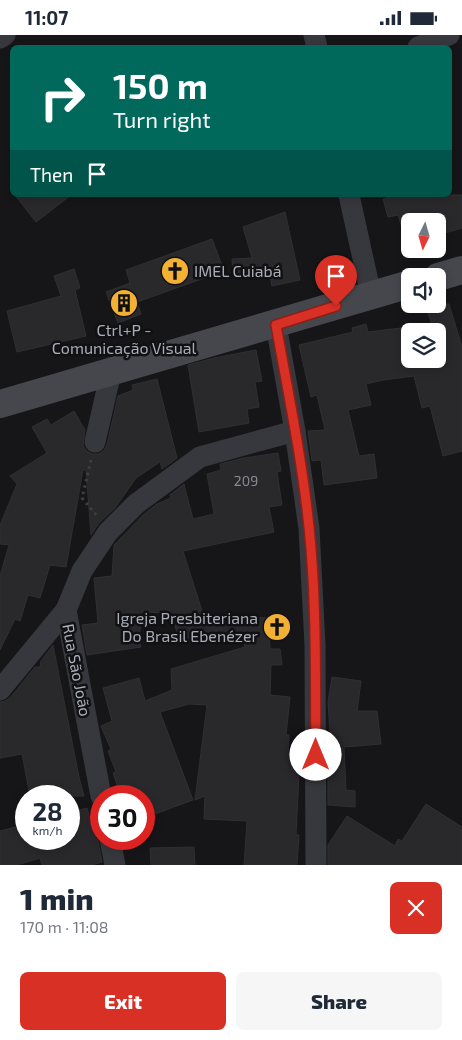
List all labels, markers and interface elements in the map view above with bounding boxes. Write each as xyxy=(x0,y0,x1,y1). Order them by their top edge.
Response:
text: 11:07 xyxy=(25,6,68,29)
text: 150 m xyxy=(113,64,208,106)
icon: right xyxy=(30,65,95,130)
text: Turn right xyxy=(113,106,211,132)
icon: arrive xyxy=(83,160,111,188)
text: Then xyxy=(30,163,73,186)
north arrow xyxy=(401,213,446,257)
map controls xyxy=(401,213,446,368)
pin xyxy=(315,255,357,306)
church icon: IMEL Cuiabá xyxy=(160,256,190,286)
place label: IMEL Cuiabá xyxy=(194,261,282,280)
icon: arrive xyxy=(322,262,350,290)
button: sound xyxy=(401,268,446,313)
building icon: Ctrl+P - Comunicação Visual xyxy=(109,288,139,318)
place label: Ctrl+P - Comunicação Visual xyxy=(52,320,197,358)
button: layers xyxy=(401,323,446,368)
house number: 209 xyxy=(234,472,258,489)
place label: Igreja Presbiteriana Do Brasil Ebenézer xyxy=(116,608,259,645)
church icon: Igreja Presbiteriana Do Brasil Ebenézer xyxy=(262,612,292,642)
street label: Rua São João xyxy=(59,622,96,718)
position arrow xyxy=(289,728,341,780)
speed limit sign: 30 xyxy=(90,785,155,850)
text: 28 xyxy=(32,796,63,826)
text: km/h xyxy=(33,823,62,837)
text: 1 min xyxy=(20,880,94,916)
button: close xyxy=(390,882,442,934)
text: 170 m · 11:08 xyxy=(20,917,109,936)
button: Exit xyxy=(20,972,226,1030)
button: Share xyxy=(236,972,442,1030)

